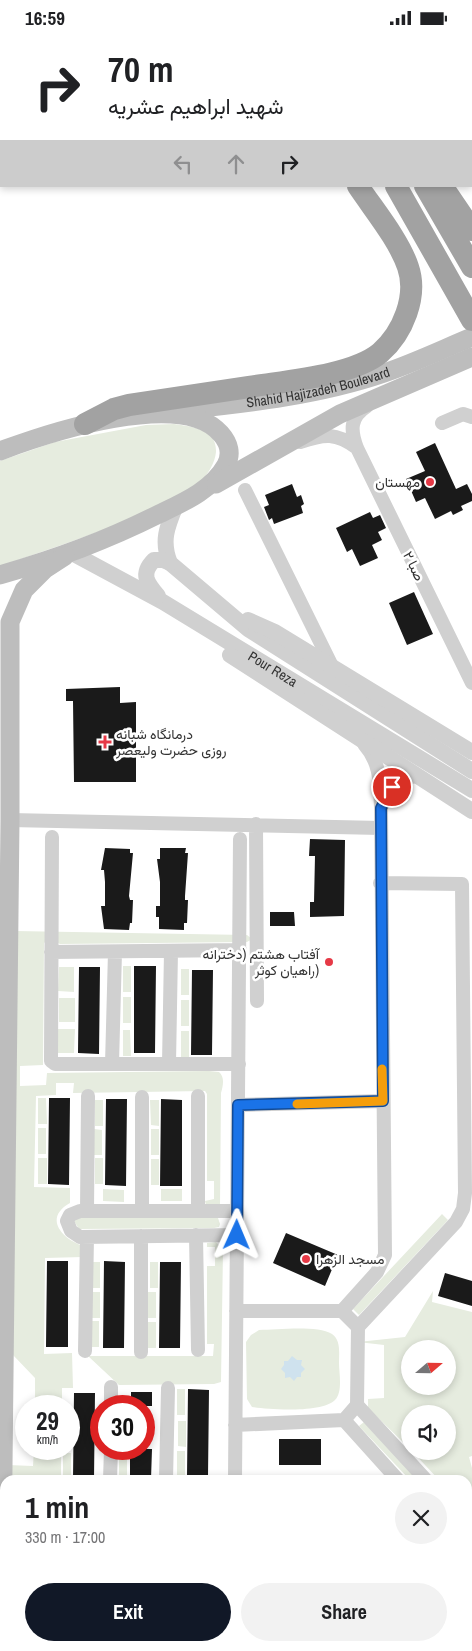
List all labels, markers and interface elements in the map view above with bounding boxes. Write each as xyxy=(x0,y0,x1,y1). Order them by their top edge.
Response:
text: 16:59 xyxy=(25,5,65,31)
text: 70 m xyxy=(108,46,173,93)
icon: right xyxy=(25,55,90,120)
text: شهید ابراهیم عشریه xyxy=(108,91,284,121)
icon: left xyxy=(169,150,197,178)
icon: ahead xyxy=(222,150,250,178)
icon: right xyxy=(275,150,303,178)
street label: Shahid Hajizadeh Boulevard xyxy=(245,363,392,412)
place label: مهستان xyxy=(375,473,420,491)
marker: مهستان xyxy=(424,476,436,488)
street label: صبا ۲ xyxy=(399,548,429,584)
street label: Pour Reza xyxy=(245,647,301,691)
place label: درمانگاه شبانه روزی حضرت ولیعصر xyxy=(115,725,227,759)
marker: درمانگاه شبانه روزی حضرت ولیعصر xyxy=(98,735,112,749)
pin xyxy=(371,766,413,808)
icon: arrive xyxy=(378,773,406,801)
place label: آفتاب هشتم (دخترانه راهیان کوثر) xyxy=(202,945,321,979)
marker: آفتاب هشتم (دخترانه راهیان کوثر) xyxy=(323,956,335,968)
position arrow xyxy=(210,1208,262,1260)
place label: مسجد الزهرا xyxy=(316,1250,384,1268)
marker: مسجد الزهرا xyxy=(300,1253,312,1265)
north arrow xyxy=(401,1340,456,1395)
map controls xyxy=(401,1340,456,1460)
speed limit sign: 30 xyxy=(90,1395,155,1460)
text: 29 xyxy=(36,1404,59,1438)
button: sound xyxy=(401,1405,456,1460)
text: km/h xyxy=(37,1432,58,1448)
text: 1 min xyxy=(25,1487,89,1527)
button: close xyxy=(395,1492,447,1544)
text: 330 m · 17:00 xyxy=(25,1526,105,1548)
button: Exit xyxy=(25,1583,231,1641)
button: Share xyxy=(241,1583,447,1641)

